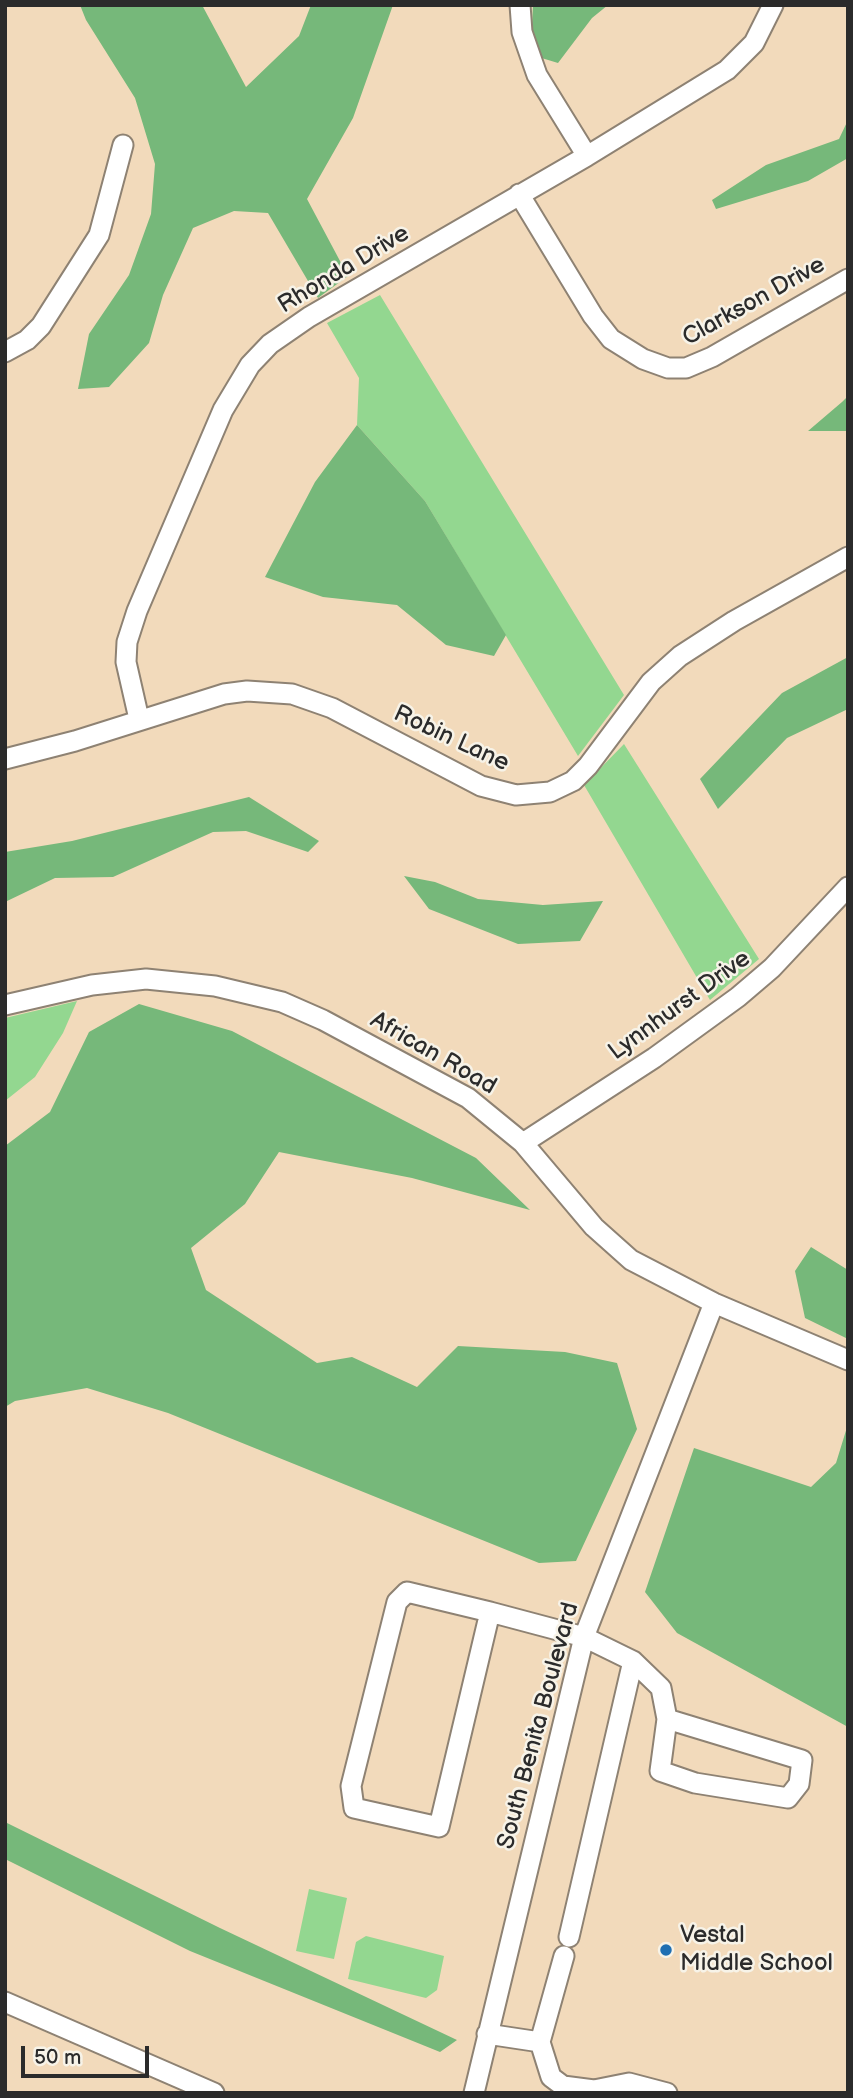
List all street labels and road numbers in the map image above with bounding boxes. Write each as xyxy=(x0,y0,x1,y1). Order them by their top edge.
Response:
street label: Rhonda Drive xyxy=(273,220,415,320)
street label: Clarkson Drive xyxy=(678,251,830,353)
street label: Robin Lane xyxy=(389,700,513,778)
street label: Lynnhurst Drive xyxy=(604,945,756,1067)
street label: African Road xyxy=(365,1006,501,1102)
street label: South Benita Boulevard xyxy=(492,1600,586,1852)

